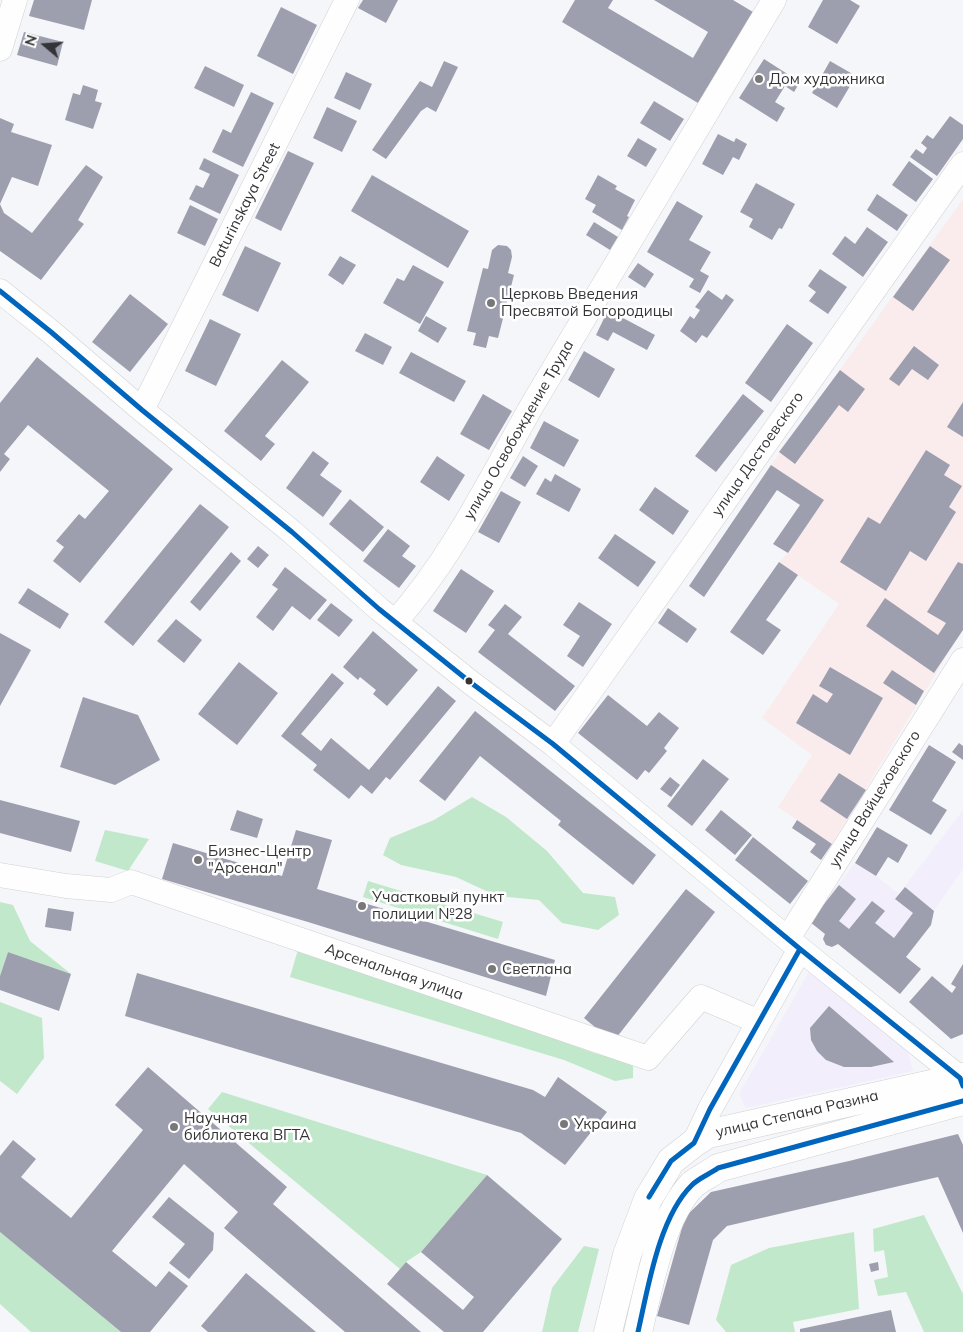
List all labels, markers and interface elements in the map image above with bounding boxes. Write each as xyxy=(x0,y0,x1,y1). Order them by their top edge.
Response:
north arrow xyxy=(20,20,70,70)
text: N xyxy=(21,33,41,48)
place label: Дом художника xyxy=(769,70,885,88)
marker: Дом художника xyxy=(753,73,765,85)
street label: Baturinskaya Street xyxy=(206,140,284,270)
place label: Церковь Введения Пресвятой Богородицы xyxy=(501,285,673,320)
marker: Церковь Введения Пресвятой Богородицы xyxy=(485,297,497,309)
street label: улица Освобождение Труда xyxy=(460,337,578,523)
street label: улица Достоевского xyxy=(708,388,808,520)
unlabelled marker xyxy=(464,676,474,686)
street label: улица Вайцеховского xyxy=(825,727,925,871)
place label: Бизнес-Центр "Арсенал" xyxy=(208,842,311,877)
marker: Бизнес-Центр "Арсенал" xyxy=(192,854,204,866)
place label: Участковый пункт полиции №28 xyxy=(372,888,504,923)
marker: Участковый пункт полиции №28 xyxy=(356,900,368,912)
street label: Арсенальная улица xyxy=(322,940,466,1004)
place label: Светлана xyxy=(502,960,572,978)
marker: Светлана xyxy=(486,963,498,975)
street label: улица Степана Разина xyxy=(714,1087,880,1141)
place label: Научная библиотека ВГТА xyxy=(184,1109,310,1144)
place label: Украина xyxy=(574,1115,637,1133)
marker: Украина xyxy=(558,1118,570,1130)
marker: Научная библиотека ВГТА xyxy=(168,1121,180,1133)

